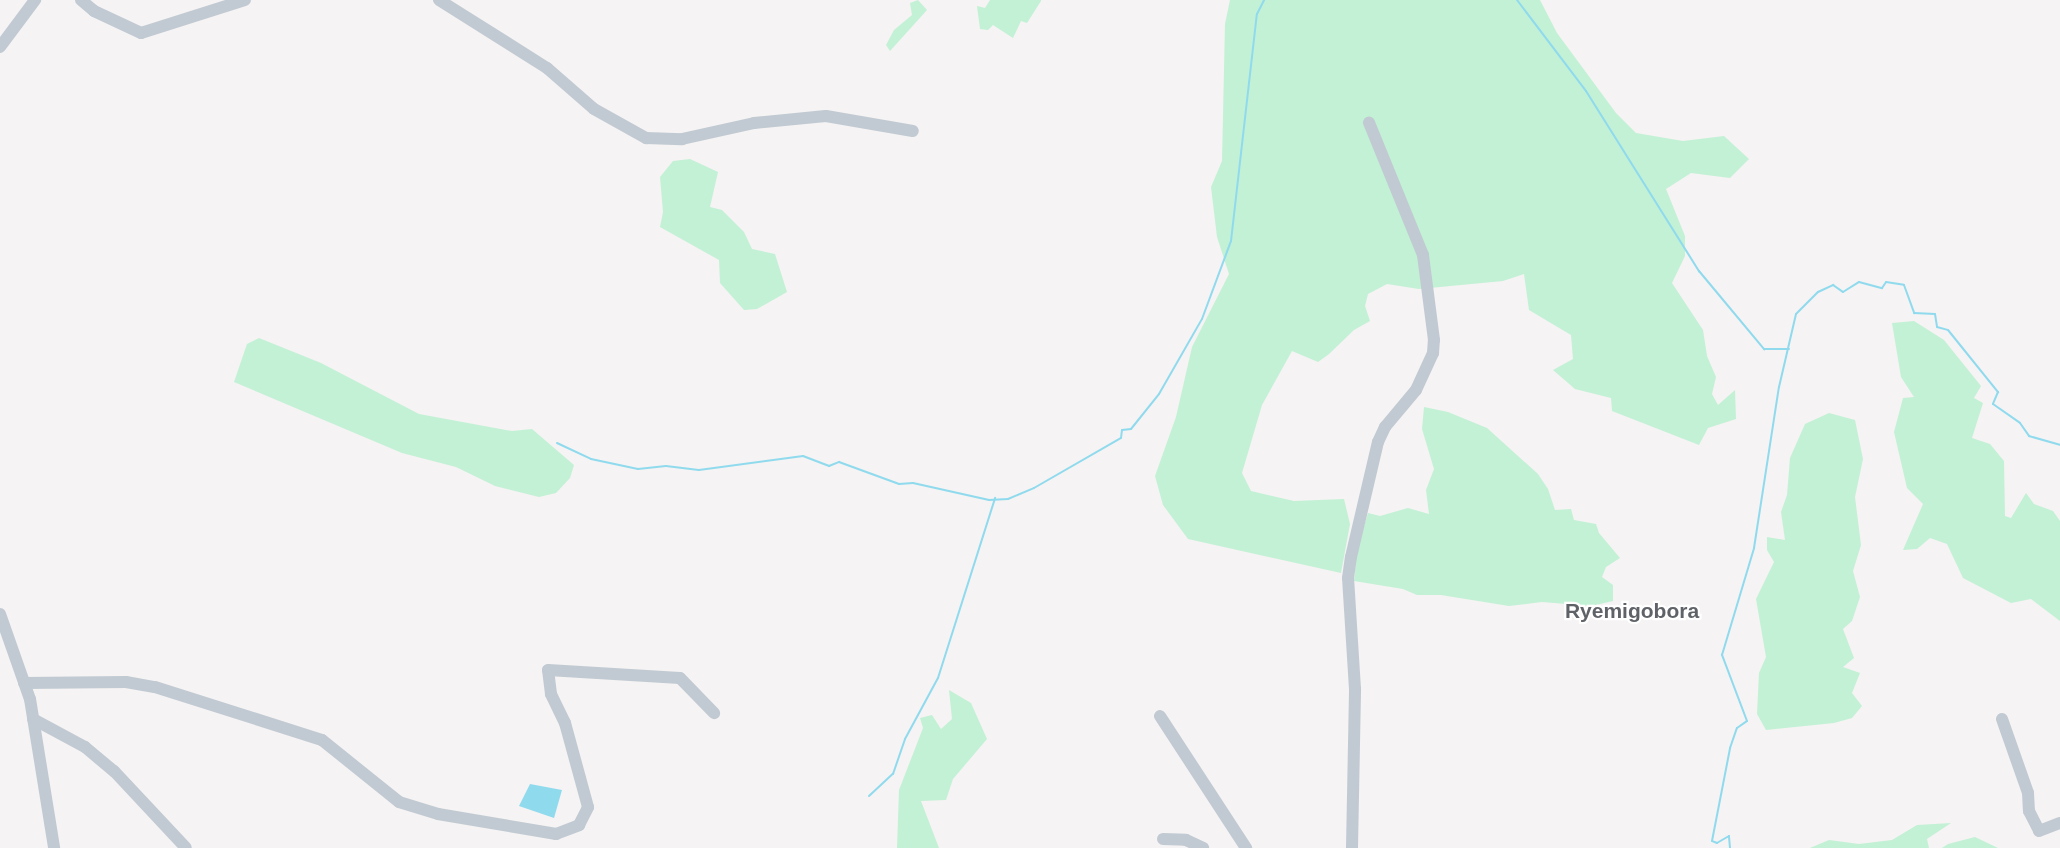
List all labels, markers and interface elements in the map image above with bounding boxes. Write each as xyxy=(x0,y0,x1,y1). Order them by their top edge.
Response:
district label: Ryemigobora xyxy=(1565,598,1699,624)

